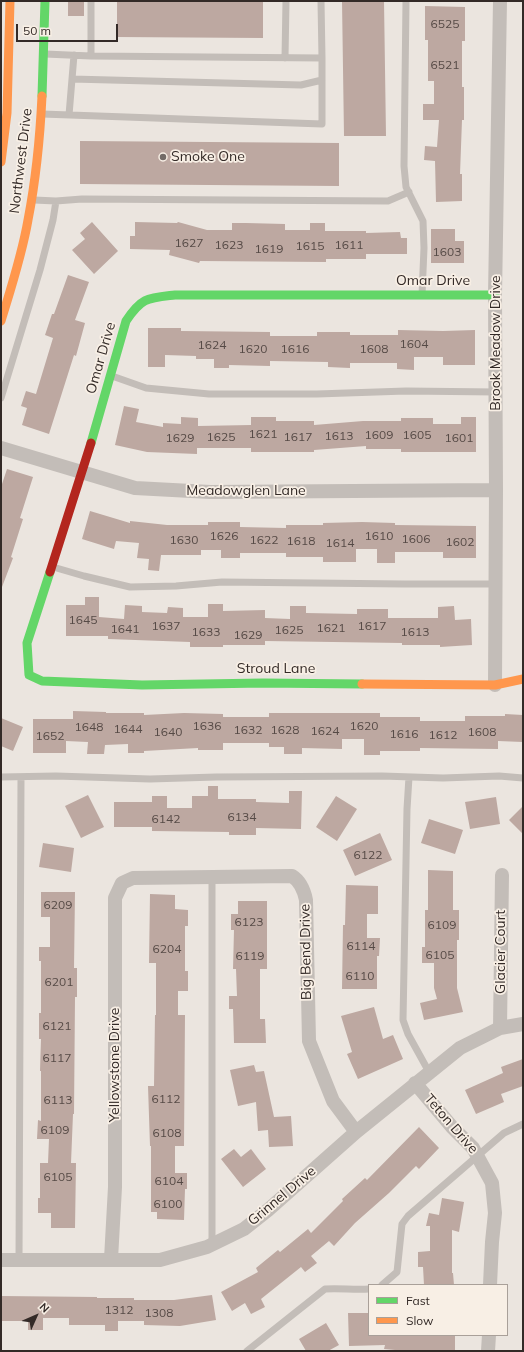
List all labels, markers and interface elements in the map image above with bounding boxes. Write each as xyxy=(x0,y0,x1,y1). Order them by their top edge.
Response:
scale bar xyxy=(18,16,120,42)
house number: 6525 xyxy=(431,17,459,31)
text: 50 m xyxy=(23,23,51,38)
house number: 6521 xyxy=(431,58,459,72)
street label: Northwest Drive xyxy=(6,107,36,215)
place label: Smoke One xyxy=(171,149,245,165)
marker: Smoke One xyxy=(158,152,168,162)
house number: 1627 xyxy=(175,236,203,250)
house number: 1623 xyxy=(215,238,243,252)
house number: 1611 xyxy=(335,238,363,252)
house number: 1615 xyxy=(296,239,324,253)
house number: 1619 xyxy=(255,242,283,256)
house number: 1603 xyxy=(433,245,461,259)
street label: Omar Drive xyxy=(396,273,470,289)
street label: Brook Meadow Drive xyxy=(488,275,504,411)
street label: Omar Drive xyxy=(83,320,119,396)
house number: 1604 xyxy=(400,337,428,351)
house number: 1624 xyxy=(198,338,226,352)
house number: 1620 xyxy=(239,342,267,356)
house number: 1616 xyxy=(281,342,309,356)
house number: 1608 xyxy=(360,342,388,356)
house number: 1621 xyxy=(249,427,277,441)
house number: 1609 xyxy=(365,428,393,442)
house number: 1605 xyxy=(403,428,431,442)
house number: 1613 xyxy=(325,429,353,443)
house number: 1625 xyxy=(207,430,235,444)
house number: 1617 xyxy=(284,430,312,444)
house number: 1629 xyxy=(166,431,194,445)
house number: 1601 xyxy=(445,431,473,445)
street label: Meadowglen Lane xyxy=(186,483,306,499)
house number: 1626 xyxy=(210,529,238,543)
house number: 1610 xyxy=(365,529,393,543)
house number: 1606 xyxy=(402,532,430,546)
house number: 1630 xyxy=(170,533,198,547)
house number: 1622 xyxy=(250,533,278,547)
house number: 1618 xyxy=(287,534,315,548)
house number: 1602 xyxy=(446,535,474,549)
house number: 1614 xyxy=(326,536,354,550)
house number: 1645 xyxy=(69,613,97,627)
house number: 1637 xyxy=(152,619,180,633)
house number: 1617 xyxy=(358,619,386,633)
house number: 1621 xyxy=(317,621,345,635)
house number: 1641 xyxy=(111,622,139,636)
house number: 1625 xyxy=(275,623,303,637)
house number: 1633 xyxy=(192,625,220,639)
house number: 1613 xyxy=(401,625,429,639)
house number: 1629 xyxy=(234,628,262,642)
street label: Stroud Lane xyxy=(237,661,315,677)
house number: 1636 xyxy=(193,719,221,733)
house number: 1620 xyxy=(350,719,378,733)
house number: 1648 xyxy=(75,720,103,734)
house number: 1644 xyxy=(114,722,142,736)
house number: 1632 xyxy=(234,723,262,737)
house number: 1628 xyxy=(271,723,299,737)
house number: 1624 xyxy=(311,724,339,738)
house number: 1640 xyxy=(154,725,182,739)
house number: 1608 xyxy=(468,725,496,739)
house number: 1616 xyxy=(390,727,418,741)
house number: 1612 xyxy=(429,728,457,742)
house number: 1652 xyxy=(36,729,64,743)
house number: 6134 xyxy=(228,810,256,824)
house number: 6142 xyxy=(152,812,180,826)
house number: 6122 xyxy=(354,848,382,862)
house number: 6209 xyxy=(44,898,72,912)
street label: Big Bend Drive xyxy=(297,904,315,1000)
street label: Glacier Court xyxy=(493,910,509,994)
house number: 6123 xyxy=(235,915,263,929)
house number: 6109 xyxy=(428,918,456,932)
house number: 6114 xyxy=(347,939,375,953)
house number: 6204 xyxy=(153,942,181,956)
house number: 6105 xyxy=(426,948,454,962)
house number: 6119 xyxy=(236,949,264,963)
house number: 6110 xyxy=(346,969,374,983)
house number: 6201 xyxy=(45,975,73,989)
street label: Yellowstone Drive xyxy=(107,1008,123,1122)
house number: 6121 xyxy=(43,1019,71,1033)
house number: 6117 xyxy=(43,1051,71,1065)
street label: Teton Drive xyxy=(421,1091,481,1157)
house number: 6112 xyxy=(152,1092,180,1106)
house number: 6113 xyxy=(44,1093,72,1107)
house number: 6109 xyxy=(41,1123,69,1137)
house number: 6108 xyxy=(153,1126,181,1140)
street label: Grinnel Drive xyxy=(245,1163,319,1229)
house number: 6105 xyxy=(44,1170,72,1184)
house number: 6104 xyxy=(155,1174,183,1188)
house number: 6100 xyxy=(154,1197,182,1211)
legend xyxy=(368,1284,508,1336)
text: Fast xyxy=(406,1293,430,1308)
north arrow xyxy=(16,1296,56,1336)
text: N xyxy=(37,1300,52,1315)
house number: 1312 xyxy=(105,1303,133,1317)
house number: 1308 xyxy=(145,1306,173,1320)
text: Slow xyxy=(406,1313,434,1328)

